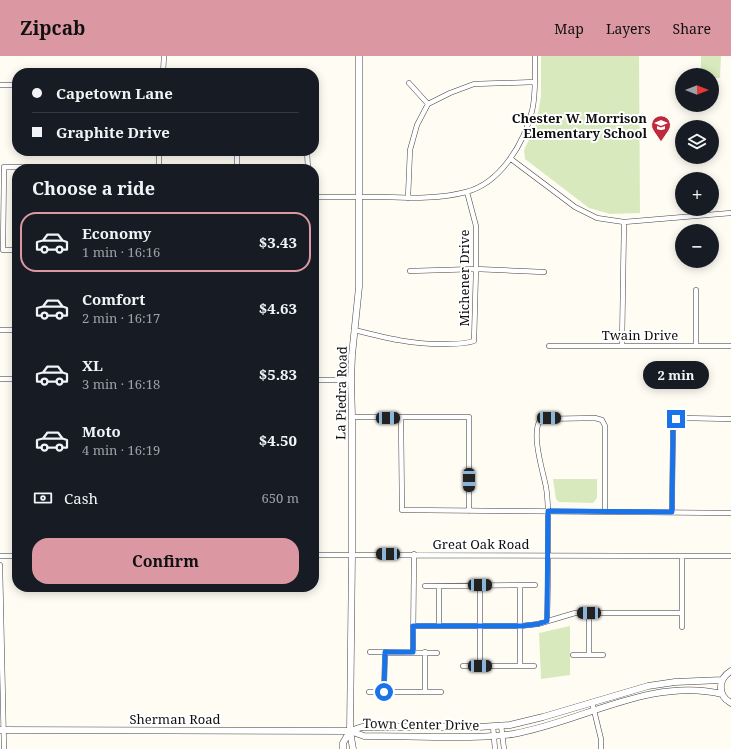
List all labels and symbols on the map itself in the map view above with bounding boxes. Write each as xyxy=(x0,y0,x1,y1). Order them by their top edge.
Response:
north arrow xyxy=(675,68,719,112)
place label: Chester W. Morrison Elementary School xyxy=(512,109,647,142)
school or university icon: Chester W. Morrison Elementary School xyxy=(650,114,672,142)
street label: Michener Drive xyxy=(455,229,473,327)
street label: Twain Drive xyxy=(602,326,678,344)
street label: La Piedra Road xyxy=(331,346,351,440)
callout: 2 min xyxy=(643,361,709,389)
route end xyxy=(667,410,685,428)
car xyxy=(376,412,400,424)
car xyxy=(537,412,561,424)
car xyxy=(463,468,475,492)
street label: Great Oak Road xyxy=(433,535,529,553)
car xyxy=(376,548,400,560)
car xyxy=(468,579,492,591)
car xyxy=(577,607,601,619)
car xyxy=(468,660,492,672)
route start xyxy=(375,683,393,701)
street label: Sherman Road xyxy=(129,710,221,728)
street label: Town Center Drive xyxy=(363,714,479,734)

